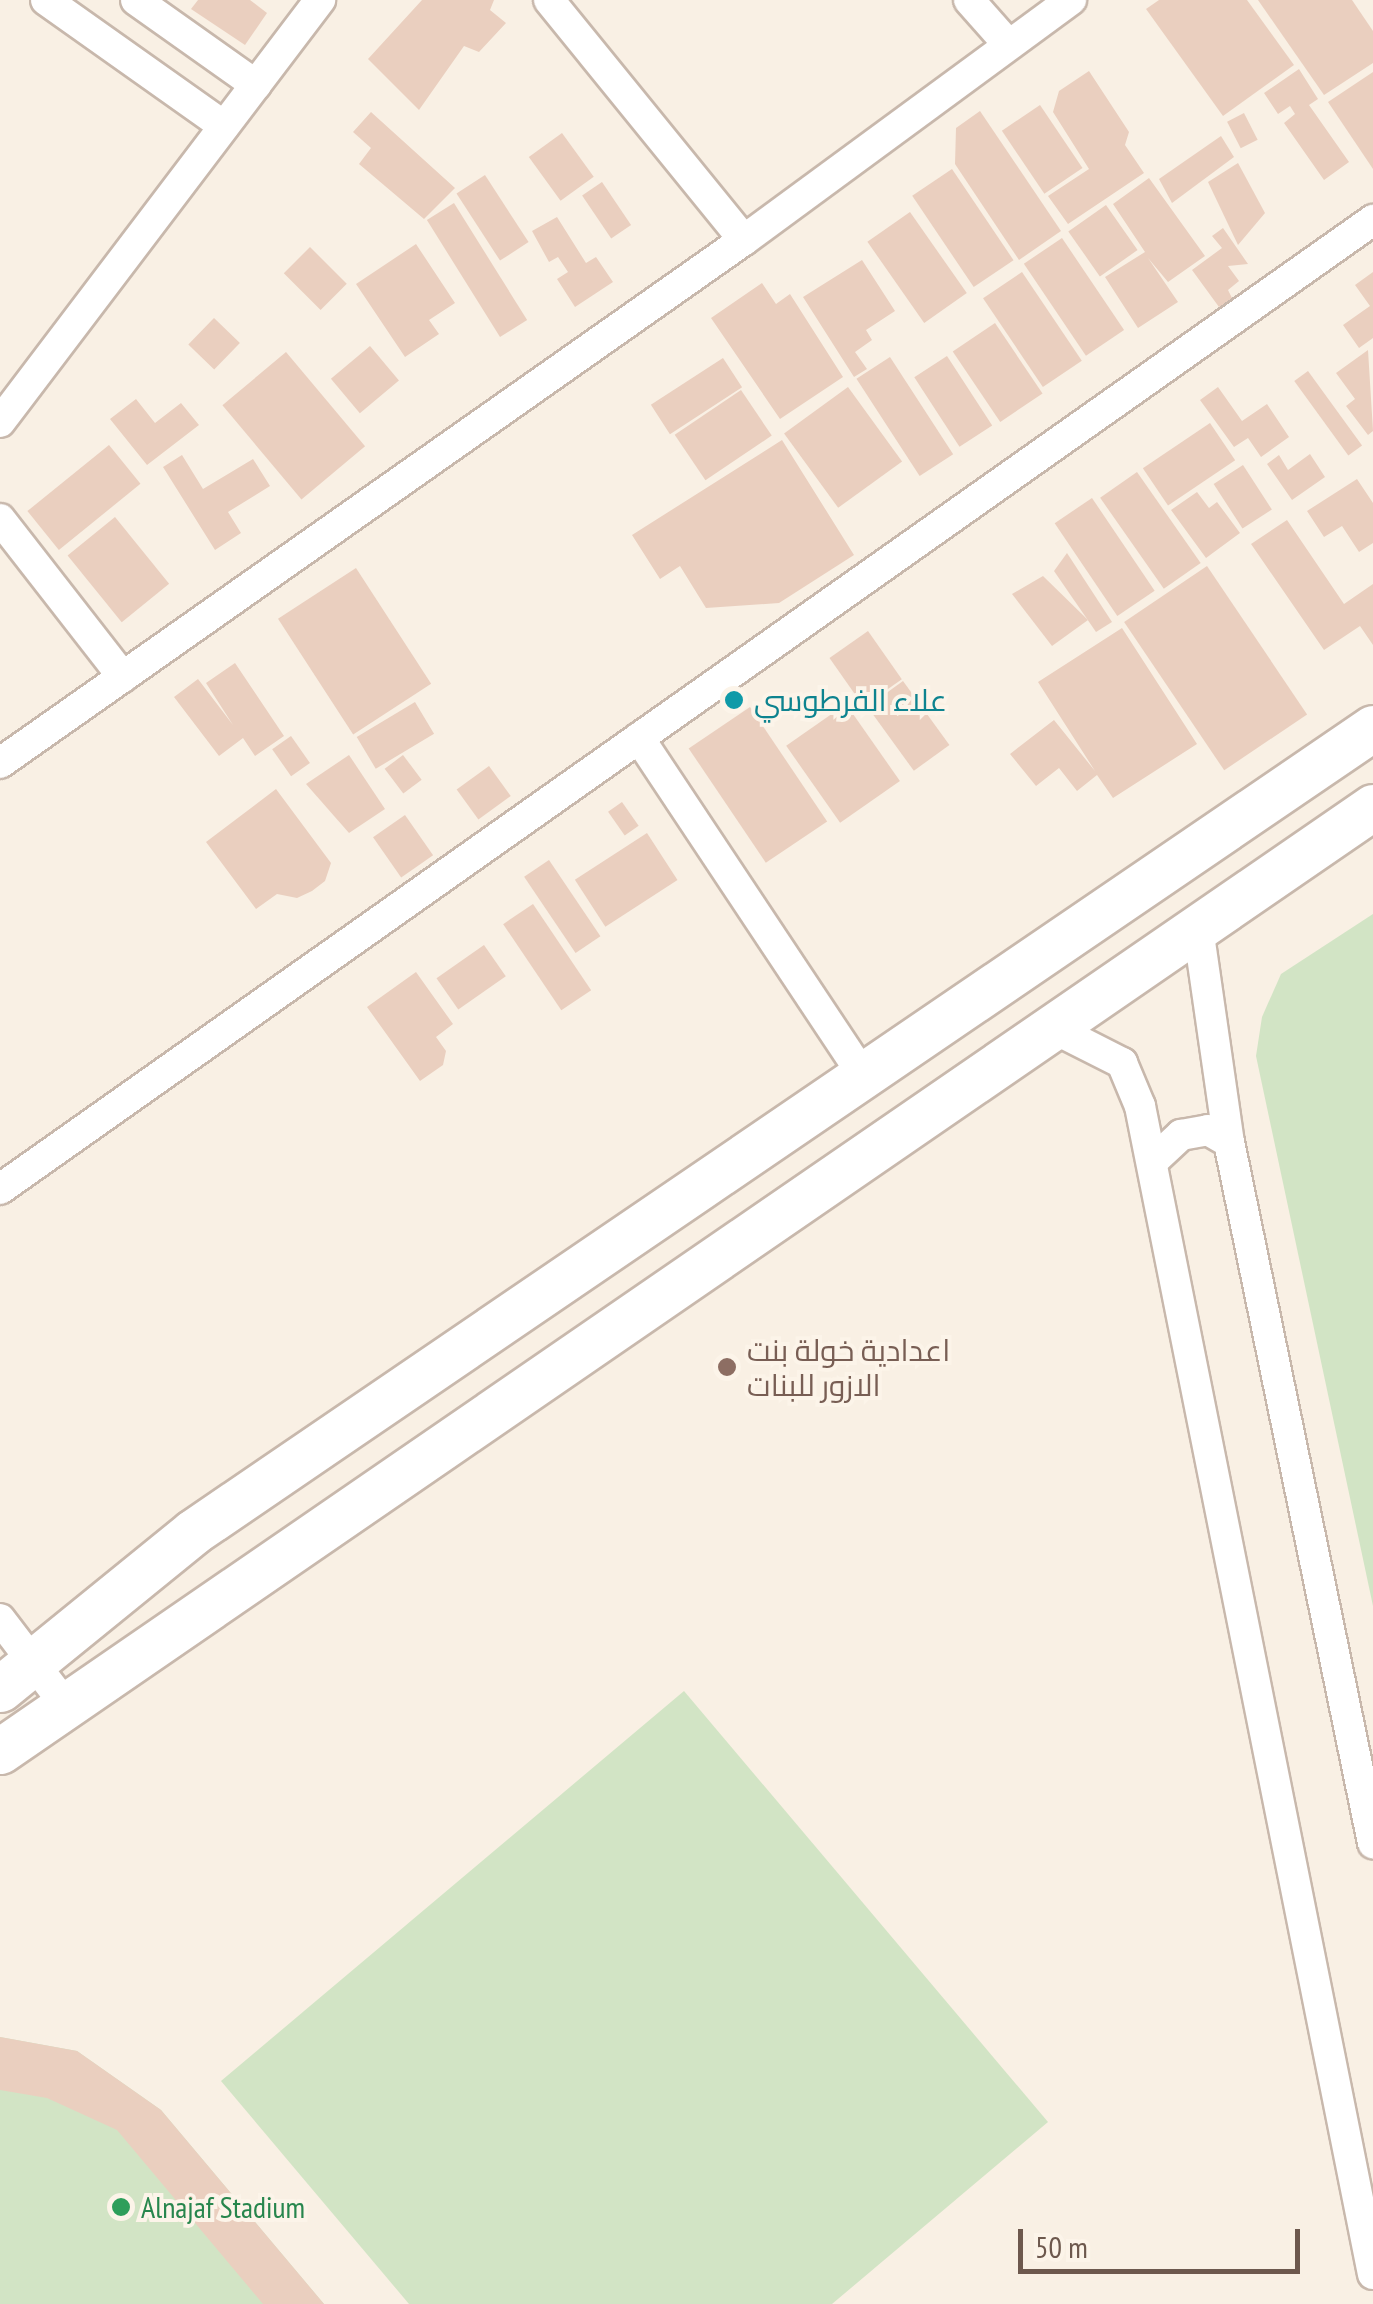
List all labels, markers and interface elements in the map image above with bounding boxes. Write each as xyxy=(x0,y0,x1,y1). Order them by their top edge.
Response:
place label: علاء الفرطوسي xyxy=(754,682,947,718)
marker: علاء الفرطوسي xyxy=(723,689,745,711)
place label: اعدادية خولة بنت الازور للبنات xyxy=(747,1332,950,1402)
marker: اعدادية خولة بنت الازور للبنات xyxy=(716,1356,738,1378)
place label: Alnajaf Stadium xyxy=(141,2189,305,2225)
marker: Alnajaf Stadium xyxy=(110,2196,132,2218)
scale bar xyxy=(1023,2209,1306,2271)
text: 50 m xyxy=(1035,2227,1088,2266)

